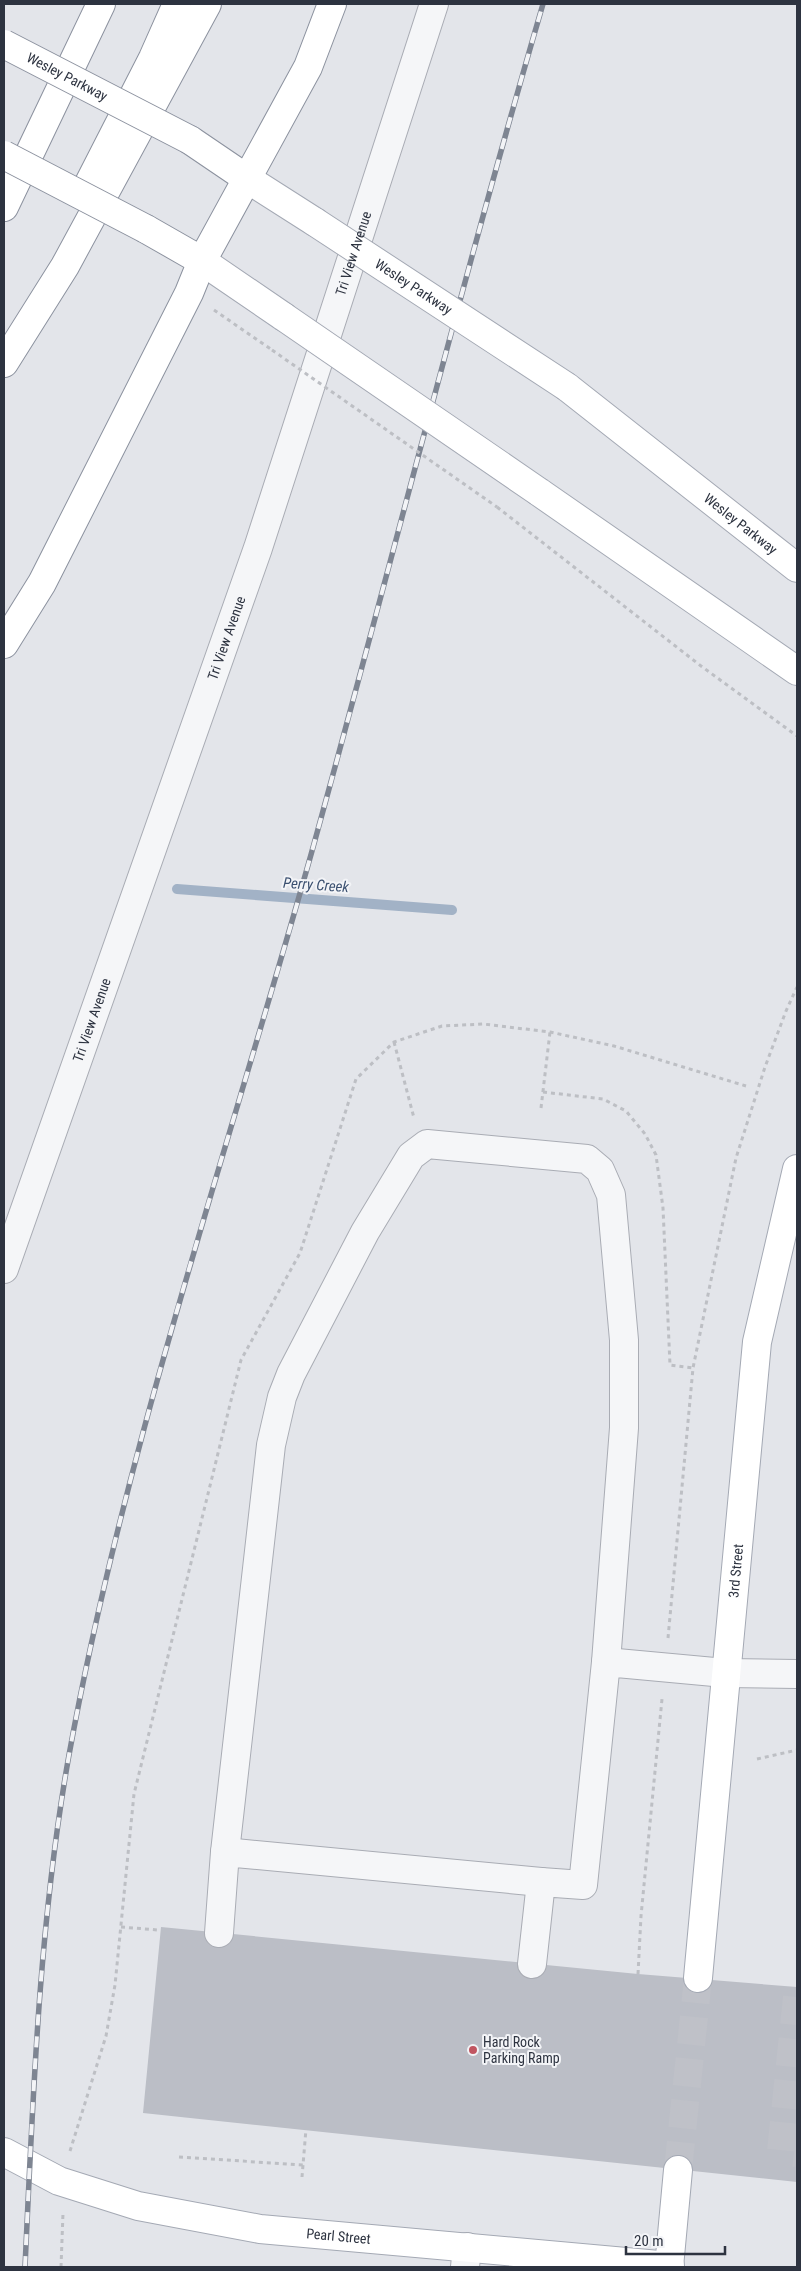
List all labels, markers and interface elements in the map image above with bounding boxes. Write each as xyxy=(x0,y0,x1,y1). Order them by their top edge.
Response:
street label: Wesley Parkway xyxy=(24,49,110,104)
street label: Tri View Avenue xyxy=(332,209,375,298)
street label: Wesley Parkway xyxy=(372,256,455,318)
street label: Wesley Parkway xyxy=(701,490,781,557)
street label: Tri View Avenue xyxy=(204,594,249,682)
water label: Perry Creek xyxy=(282,874,350,896)
street label: Tri View Avenue xyxy=(70,976,114,1064)
street label: 3rd Street xyxy=(725,1543,746,1598)
place label: Hard Rock Parking Ramp xyxy=(483,2034,560,2066)
marker: Hard Rock Parking Ramp xyxy=(467,2044,479,2056)
scale bar xyxy=(626,2224,725,2256)
street label: Pearl Street xyxy=(306,2225,371,2247)
text: 20 m xyxy=(634,2232,664,2250)

